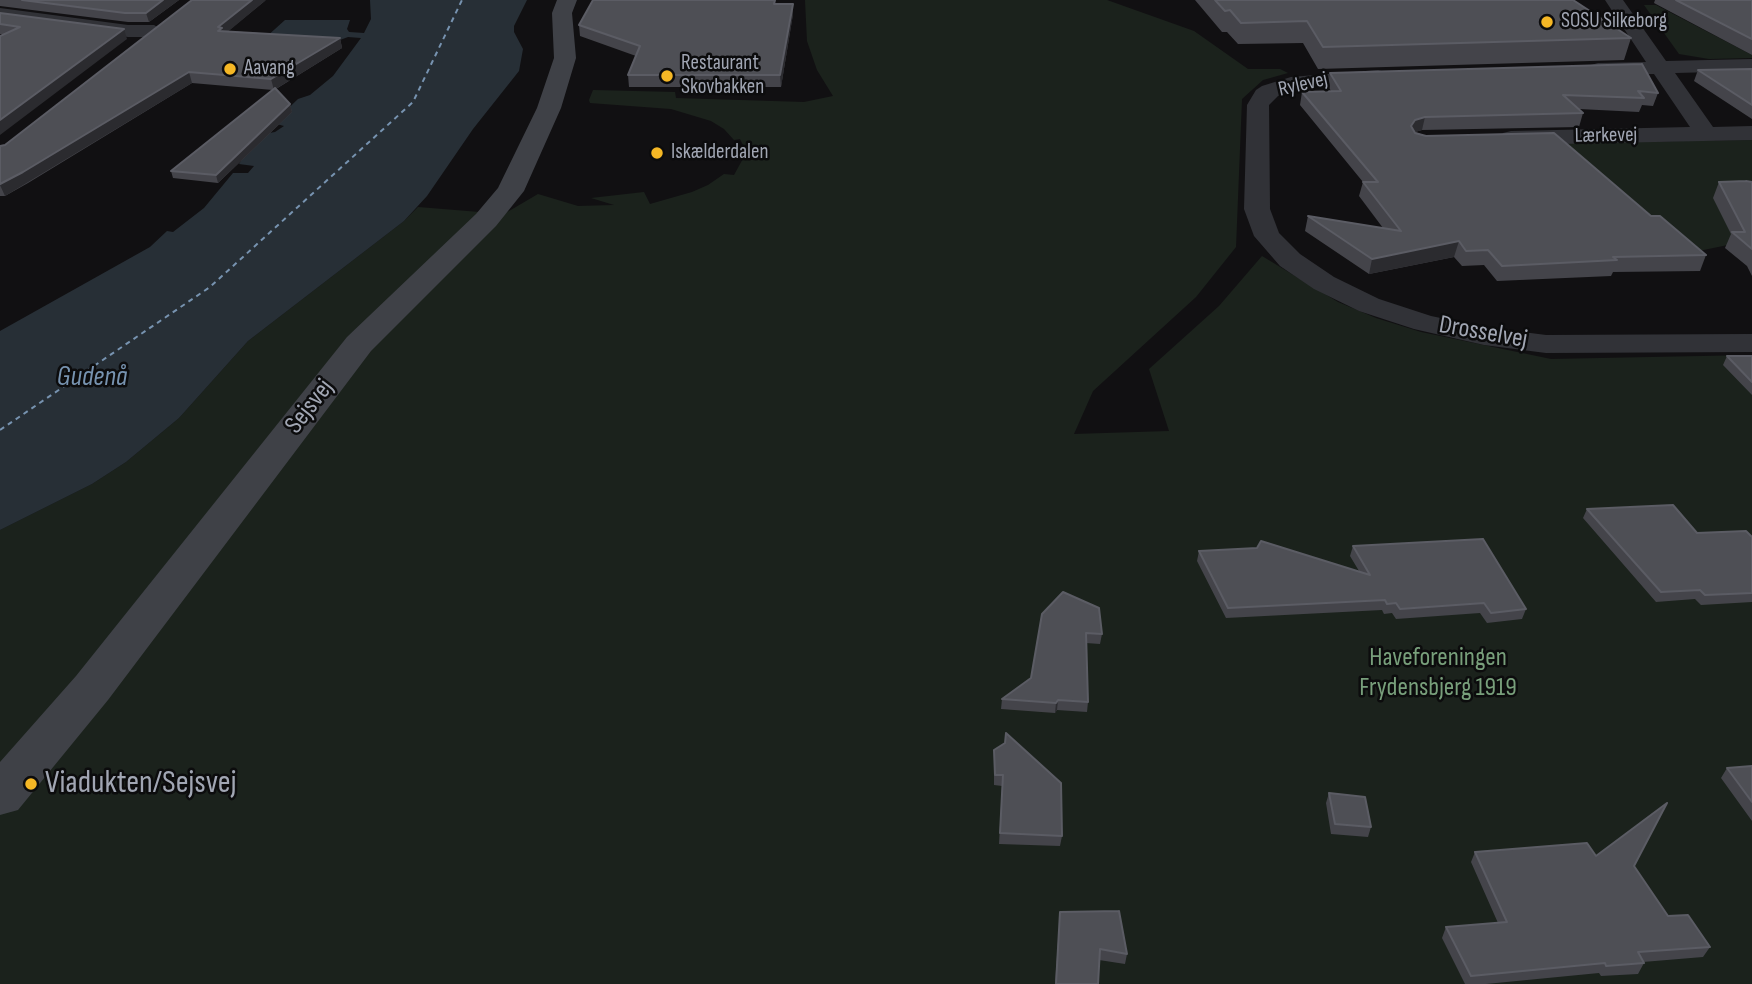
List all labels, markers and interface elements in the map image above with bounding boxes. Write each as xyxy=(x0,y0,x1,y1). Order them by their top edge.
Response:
place label: SOSU Silkeborg xyxy=(1561,9,1667,35)
marker: SOSU Silkeborg xyxy=(1539,14,1555,30)
place label: Restaurant Skovbakken xyxy=(681,51,764,101)
place label: Aavang xyxy=(244,56,295,82)
marker: Aavang xyxy=(222,61,238,77)
street label: Rylevej xyxy=(1276,67,1330,103)
marker: Restaurant Skovbakken xyxy=(659,68,675,84)
street label: Lærkevej xyxy=(1575,123,1637,149)
place label: Iskælderdalen xyxy=(671,140,768,166)
marker: Iskælderdalen xyxy=(649,145,665,161)
street label: Drosselvej xyxy=(1436,310,1530,356)
water label: Gudenå xyxy=(57,361,127,395)
street label: Sejsvej xyxy=(279,374,341,440)
park label: Haveforeningen Frydensbjerg 1919 xyxy=(1359,642,1517,704)
place label: Viadukten/Sejsvej xyxy=(45,765,236,803)
marker: Viadukten/Sejsvej xyxy=(23,776,39,792)

